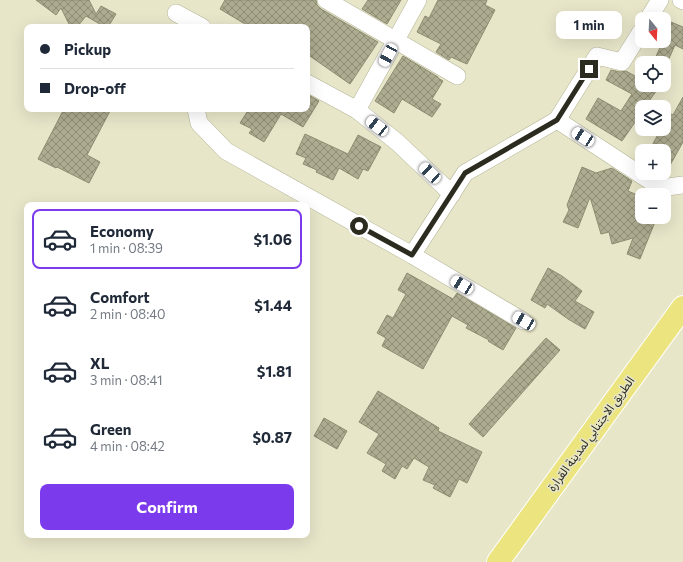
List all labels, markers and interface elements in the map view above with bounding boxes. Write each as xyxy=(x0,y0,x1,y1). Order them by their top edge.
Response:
callout: 1 min xyxy=(556,11,622,39)
north arrow xyxy=(635,12,671,48)
map controls xyxy=(635,12,671,224)
text: 1 min xyxy=(574,17,604,33)
text: Pickup xyxy=(64,40,111,58)
car xyxy=(377,42,399,68)
button: locate xyxy=(635,56,671,92)
route end xyxy=(580,60,598,78)
text: Drop-off xyxy=(64,79,126,97)
button: layers xyxy=(635,100,671,136)
car xyxy=(364,114,390,138)
car xyxy=(570,125,596,149)
button: + xyxy=(635,144,671,180)
car xyxy=(417,160,443,186)
button: − xyxy=(635,188,671,224)
route start xyxy=(350,217,368,235)
icon: car xyxy=(42,221,78,257)
text: Economy xyxy=(90,222,154,240)
text: $1.06 xyxy=(254,230,292,248)
text: 1 min · 08:39 xyxy=(90,240,163,256)
car xyxy=(449,274,475,296)
icon: car xyxy=(42,287,78,323)
text: Comfort xyxy=(90,288,150,306)
text: $1.44 xyxy=(254,296,292,314)
text: 2 min · 08:40 xyxy=(90,306,166,322)
car xyxy=(511,310,537,332)
icon: car xyxy=(42,353,78,389)
text: XL xyxy=(90,354,109,372)
text: $1.81 xyxy=(257,362,292,380)
text: 3 min · 08:41 xyxy=(90,372,163,388)
street label: الطريق الاجتنابي لمدينة القرارة xyxy=(544,373,640,496)
icon: car xyxy=(42,419,78,455)
text: Green xyxy=(90,420,131,438)
text: $0.87 xyxy=(252,428,292,446)
text: 4 min · 08:42 xyxy=(90,438,165,454)
button: Confirm xyxy=(40,484,294,530)

